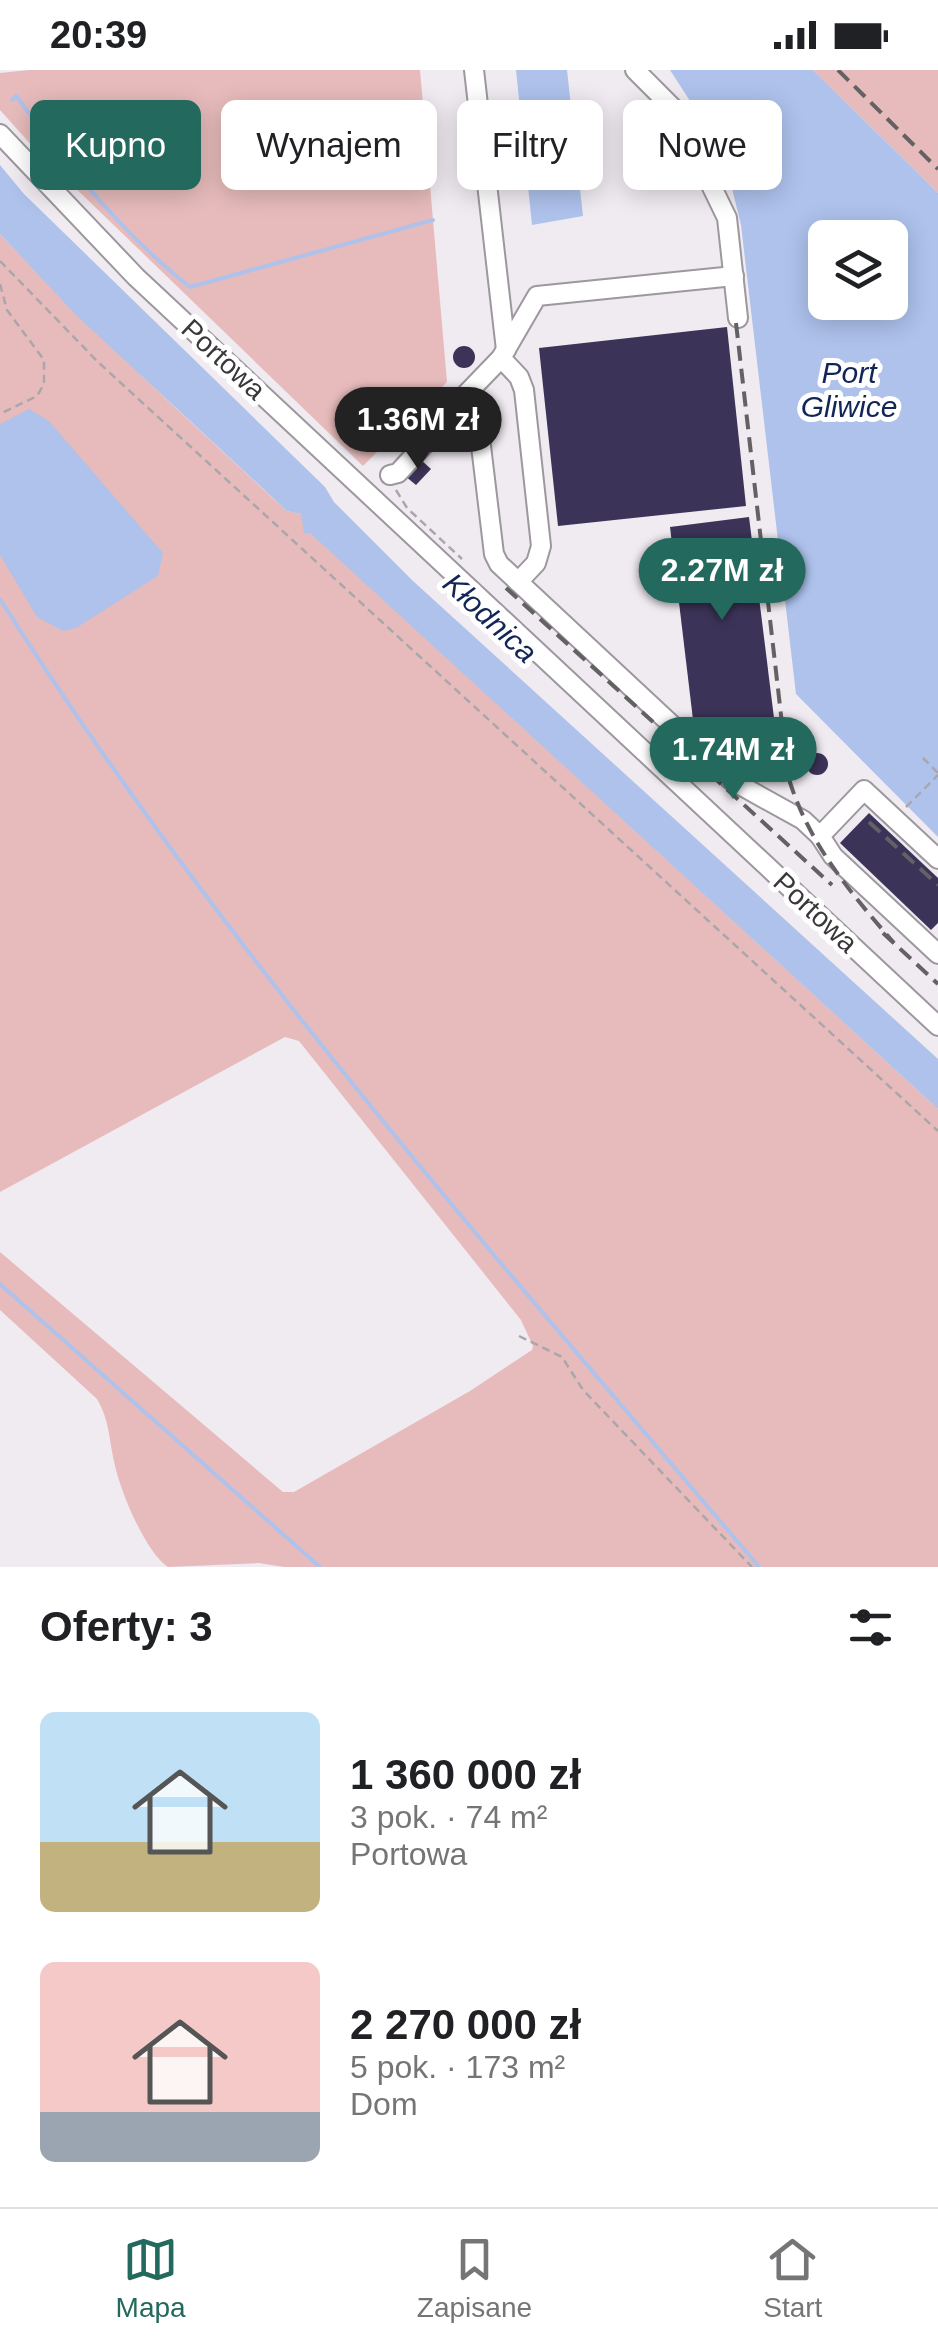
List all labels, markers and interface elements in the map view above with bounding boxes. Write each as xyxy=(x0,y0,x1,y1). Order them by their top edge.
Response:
text: 20:39 xyxy=(50,14,147,56)
chip: Kupno xyxy=(30,100,201,190)
chip: Wynajem xyxy=(221,100,437,190)
chip: Filtry xyxy=(457,100,603,190)
chip: Nowe xyxy=(623,100,782,190)
map controls xyxy=(808,220,908,320)
button: layers xyxy=(808,220,908,320)
street label: Portowa xyxy=(176,313,272,406)
water label: Port Gliwice xyxy=(801,356,897,423)
pin: 1.36M zł xyxy=(315,387,521,472)
text: 1.36M zł xyxy=(357,401,479,437)
pin: 2.27M zł xyxy=(619,538,825,623)
text: 2.27M zł xyxy=(661,552,783,588)
water label: Kłodnica xyxy=(437,566,544,669)
pin: 1.74M zł xyxy=(630,717,836,802)
text: 1.74M zł xyxy=(672,731,794,767)
street label: Portowa xyxy=(768,866,864,959)
icon: filters xyxy=(843,1600,898,1655)
text: Oferty: 3 xyxy=(40,1603,213,1650)
text: 1 360 000 zł xyxy=(350,1751,581,1798)
icon: home xyxy=(120,1752,240,1872)
text: 3 pok. · 74 m² xyxy=(350,1799,547,1835)
text: Portowa xyxy=(350,1836,467,1872)
text: 2 270 000 zł xyxy=(350,2001,581,2048)
icon: home xyxy=(120,2002,240,2122)
text: 5 pok. · 173 m² xyxy=(350,2049,565,2085)
text: Dom xyxy=(350,2086,418,2122)
tab: Mapa xyxy=(116,2232,186,2324)
tab: Zapisane xyxy=(417,2232,532,2324)
tab: Start xyxy=(763,2232,822,2324)

